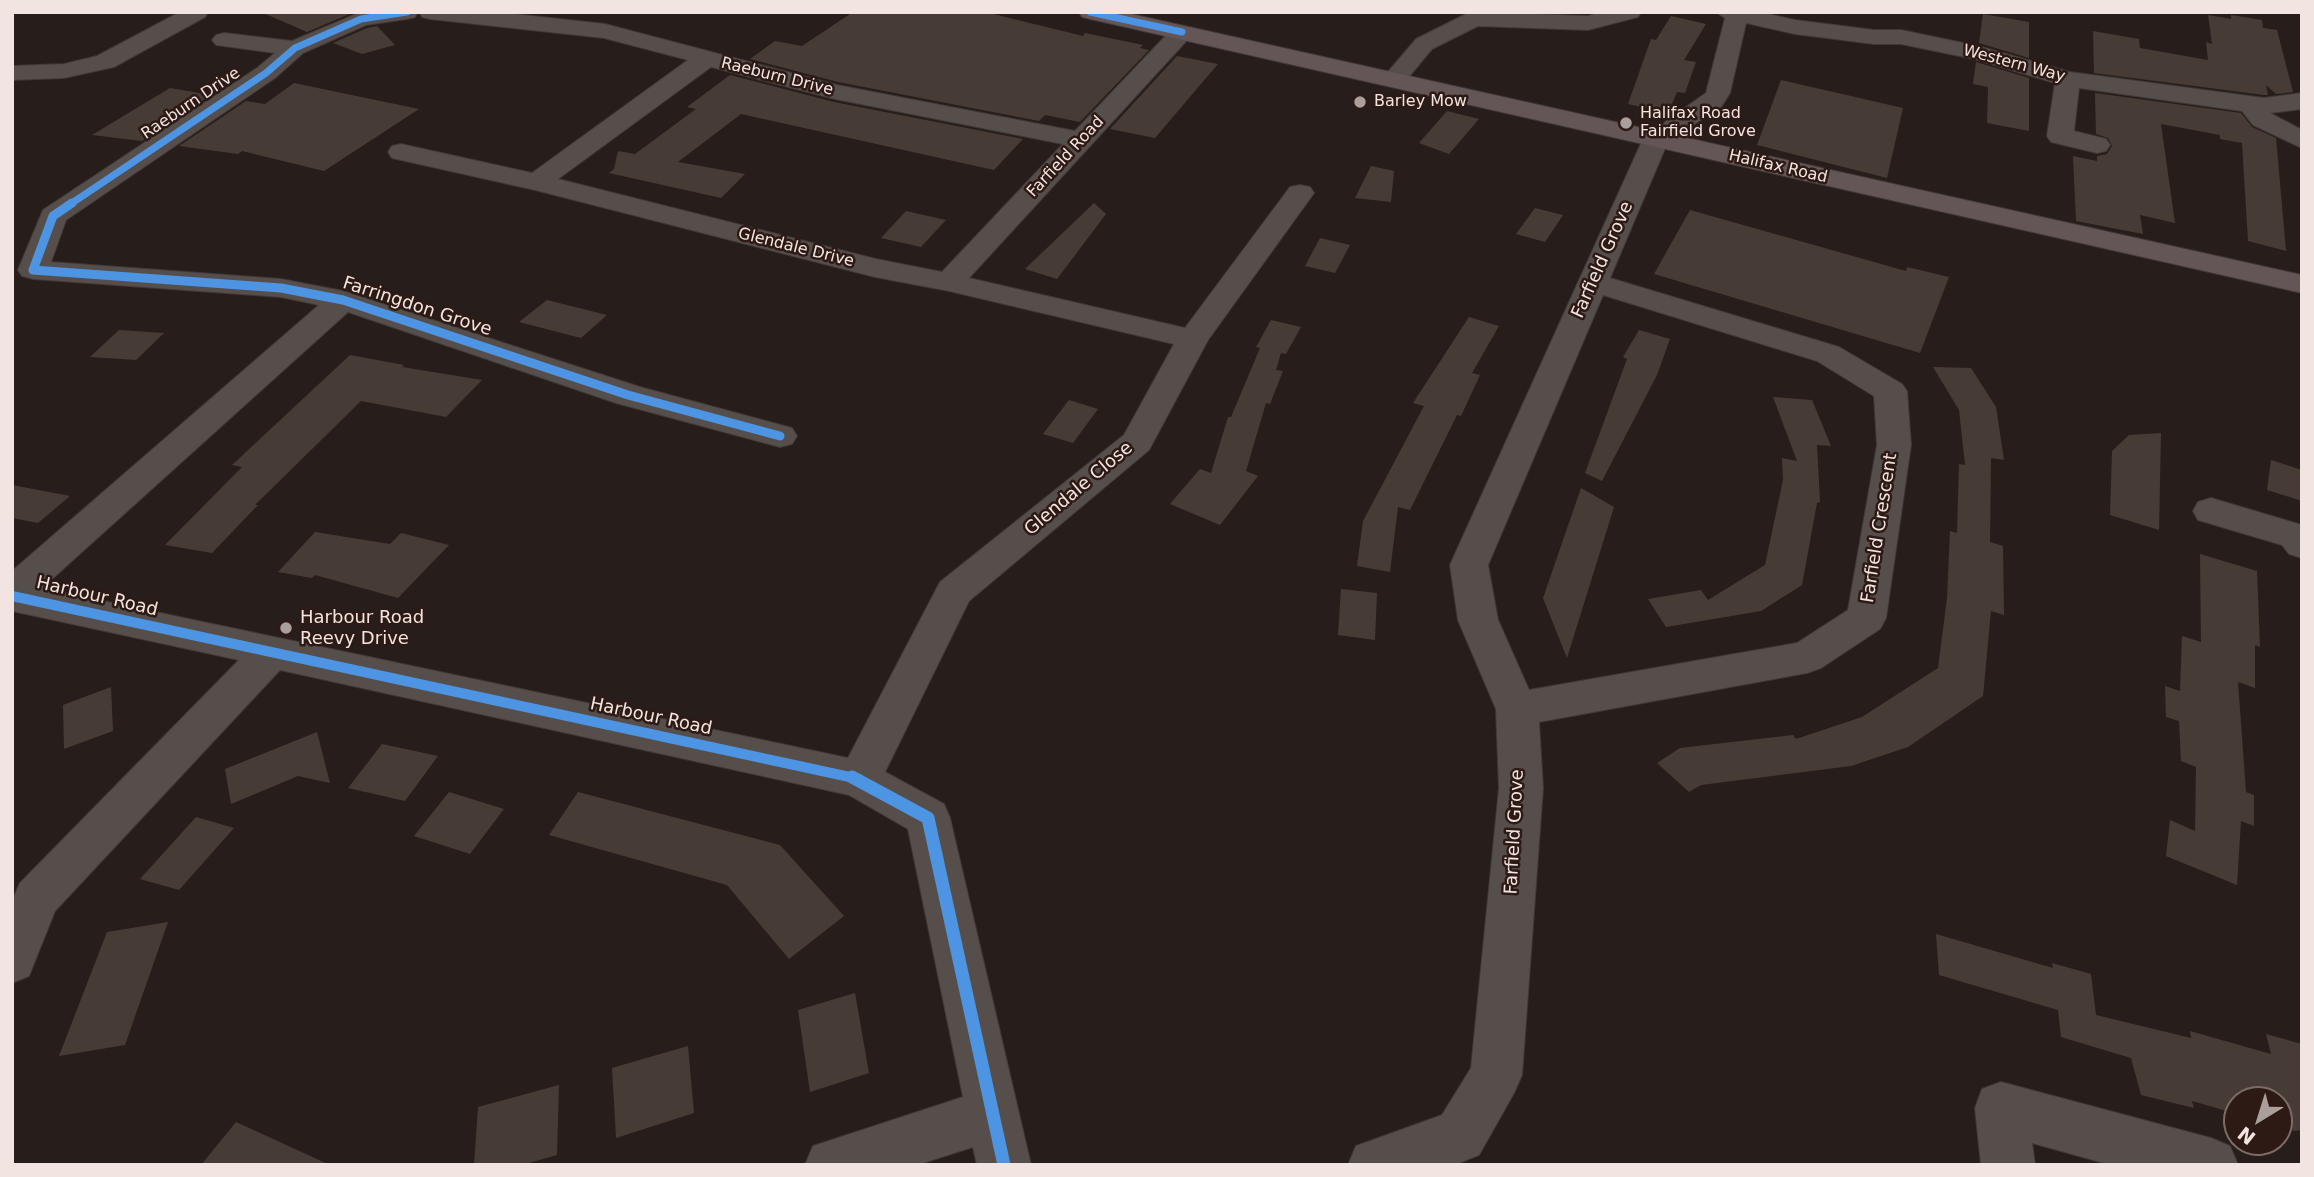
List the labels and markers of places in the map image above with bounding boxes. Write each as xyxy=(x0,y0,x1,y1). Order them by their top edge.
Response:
place label: Barley Mow xyxy=(1374,92,1467,112)
marker: Barley Mow xyxy=(1352,94,1368,110)
place label: Halifax Road Fairfield Grove xyxy=(1640,104,1756,142)
marker: Halifax Road Fairfield Grove xyxy=(1618,115,1634,131)
place label: Harbour Road Reevy Drive xyxy=(300,607,424,650)
marker: Harbour Road Reevy Drive xyxy=(278,620,294,636)

